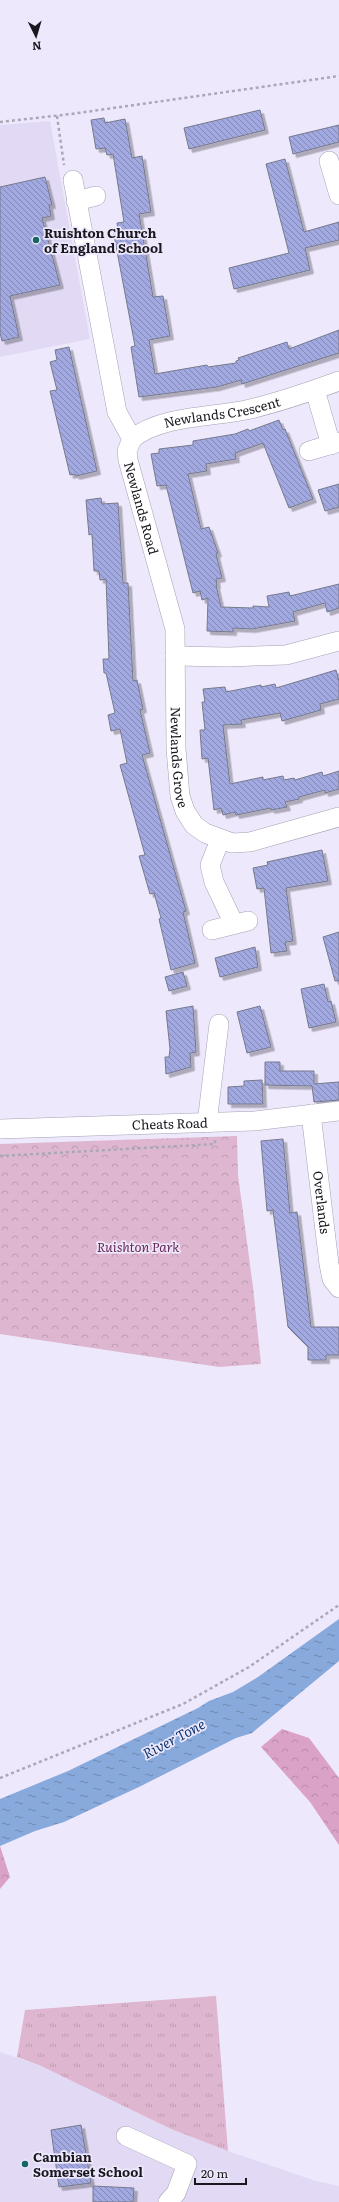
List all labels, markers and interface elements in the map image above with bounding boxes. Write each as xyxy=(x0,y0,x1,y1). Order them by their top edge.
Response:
north arrow xyxy=(16,16,56,56)
text: N xyxy=(32,39,42,55)
place label: Ruishton Church of England School xyxy=(44,223,163,257)
marker: Ruishton Church of England School xyxy=(31,235,41,245)
street label: Newlands Crescent xyxy=(162,391,283,432)
street label: Newlands Road xyxy=(120,459,164,557)
street label: Newlands Grove xyxy=(167,707,193,810)
street label: Cheats Road xyxy=(132,1112,208,1134)
street label: Overlands xyxy=(309,1170,335,1235)
park label: Ruishton Park xyxy=(97,1237,180,1256)
water label: River Tone xyxy=(139,1713,208,1763)
place label: Cambian Somerset School xyxy=(33,2147,143,2181)
marker: Cambian Somerset School xyxy=(20,2159,30,2169)
scale bar xyxy=(195,2160,246,2186)
text: 20 m xyxy=(201,2164,228,2182)

